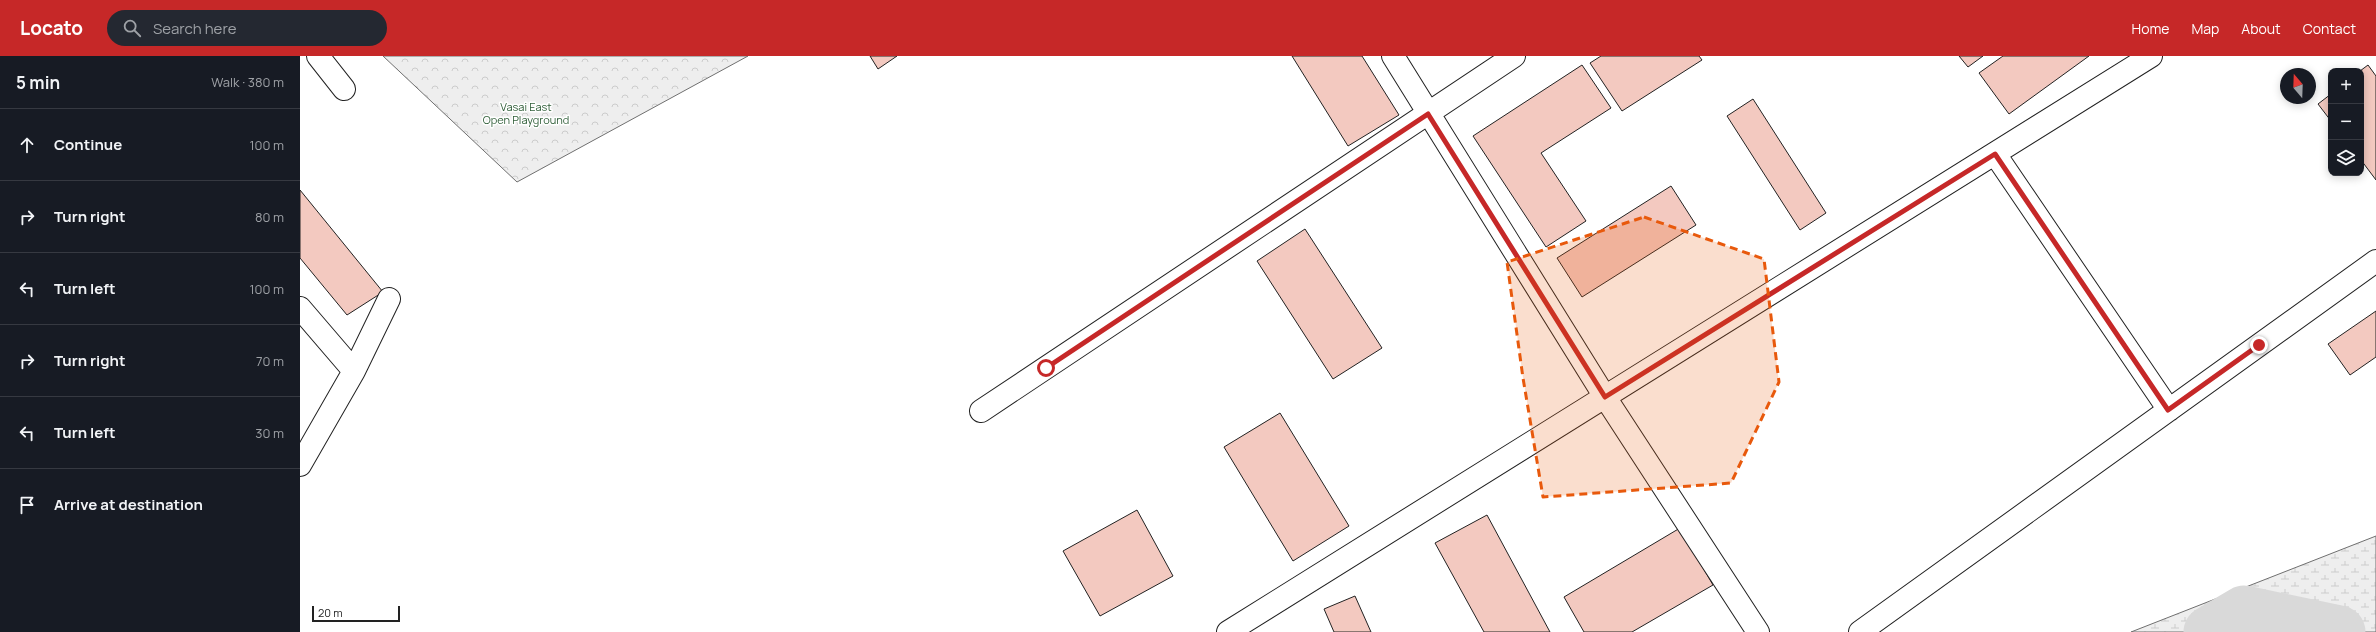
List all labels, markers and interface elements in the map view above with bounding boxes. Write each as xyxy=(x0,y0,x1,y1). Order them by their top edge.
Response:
search box xyxy=(107,10,387,46)
text: Locato xyxy=(20,15,83,41)
icon: search xyxy=(121,17,143,39)
text: Search here xyxy=(153,18,236,39)
text: Home xyxy=(2132,19,2169,38)
text: Map xyxy=(2191,19,2219,38)
text: About xyxy=(2241,19,2281,38)
text: Contact xyxy=(2303,19,2356,38)
north arrow xyxy=(2280,68,2316,104)
map controls xyxy=(2328,68,2364,176)
button: + xyxy=(2328,68,2364,104)
text: 5 min xyxy=(16,71,60,94)
text: Walk · 380 m xyxy=(211,73,284,91)
park label: Vasai East Open Playground xyxy=(483,99,569,127)
button: − xyxy=(2328,104,2364,140)
icon: ahead xyxy=(16,134,38,156)
text: Continue xyxy=(54,134,122,155)
text: 100 m xyxy=(249,136,284,154)
button: layers xyxy=(2328,140,2364,176)
icon: right xyxy=(16,206,38,228)
text: Turn right xyxy=(54,206,125,227)
text: 80 m xyxy=(255,208,284,226)
icon: left xyxy=(16,278,38,300)
text: Turn left xyxy=(54,278,116,299)
text: 100 m xyxy=(249,280,284,298)
route end xyxy=(2250,336,2268,354)
icon: right xyxy=(16,350,38,372)
text: Turn right xyxy=(54,350,125,371)
text: 70 m xyxy=(256,352,284,370)
route start xyxy=(1037,359,1055,377)
icon: left xyxy=(16,422,38,444)
text: Turn left xyxy=(54,422,116,443)
text: 30 m xyxy=(255,424,284,442)
icon: arrive xyxy=(16,494,38,516)
text: Arrive at destination xyxy=(54,494,203,515)
scale bar xyxy=(312,604,400,623)
text: 20 m xyxy=(318,605,343,620)

